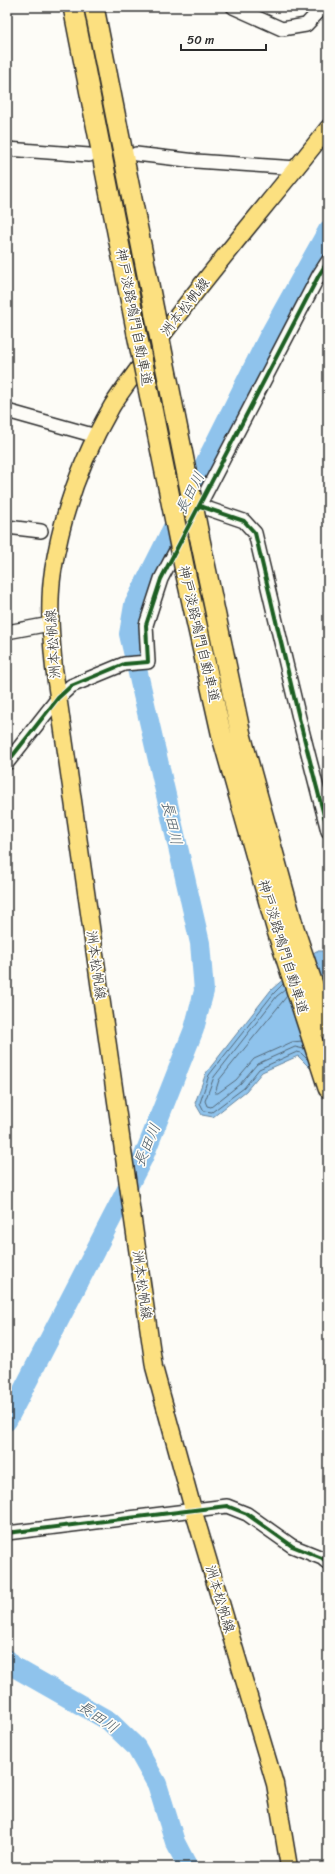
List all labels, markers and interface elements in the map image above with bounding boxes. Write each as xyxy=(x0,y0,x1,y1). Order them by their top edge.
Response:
scale bar xyxy=(181,26,266,52)
text: 50 m xyxy=(187,29,214,51)
street label: 神戸淡路鳴門自動車道 xyxy=(108,246,160,388)
street label: 洲本松帆線 xyxy=(154,272,216,342)
water label: 長田川 xyxy=(168,467,212,519)
street label: 神戸淡路鳴門自動車道 xyxy=(171,563,227,705)
street label: 洲本松帆線 xyxy=(38,608,68,680)
water label: 長田川 xyxy=(154,798,190,848)
street label: 神戸淡路鳴門自動車道 xyxy=(251,876,315,1018)
street label: 洲本松帆線 xyxy=(79,929,113,1001)
water label: 長田川 xyxy=(126,1119,168,1171)
street label: 洲本松帆線 xyxy=(125,1249,159,1321)
street label: 洲本松帆線 xyxy=(198,1562,242,1636)
water label: 長田川 xyxy=(72,1694,124,1740)

